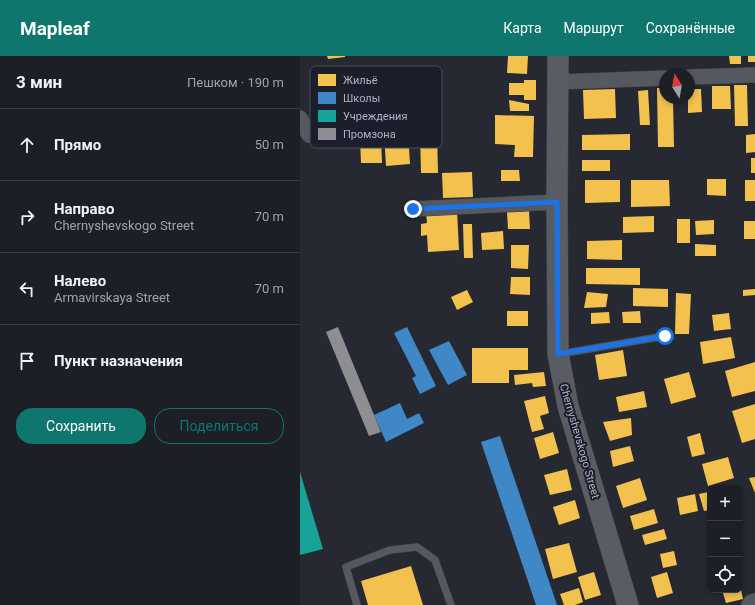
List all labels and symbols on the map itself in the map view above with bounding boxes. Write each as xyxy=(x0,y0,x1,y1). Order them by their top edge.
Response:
legend xyxy=(310,66,442,148)
north arrow xyxy=(659,68,695,104)
text: Жильё xyxy=(343,74,378,87)
text: Школы xyxy=(343,92,380,105)
text: Учреждения xyxy=(343,110,407,123)
text: Промзона xyxy=(343,128,396,141)
route end xyxy=(404,200,422,218)
route start xyxy=(656,327,674,345)
street label: Chernyshevskogo Street xyxy=(557,382,602,500)

